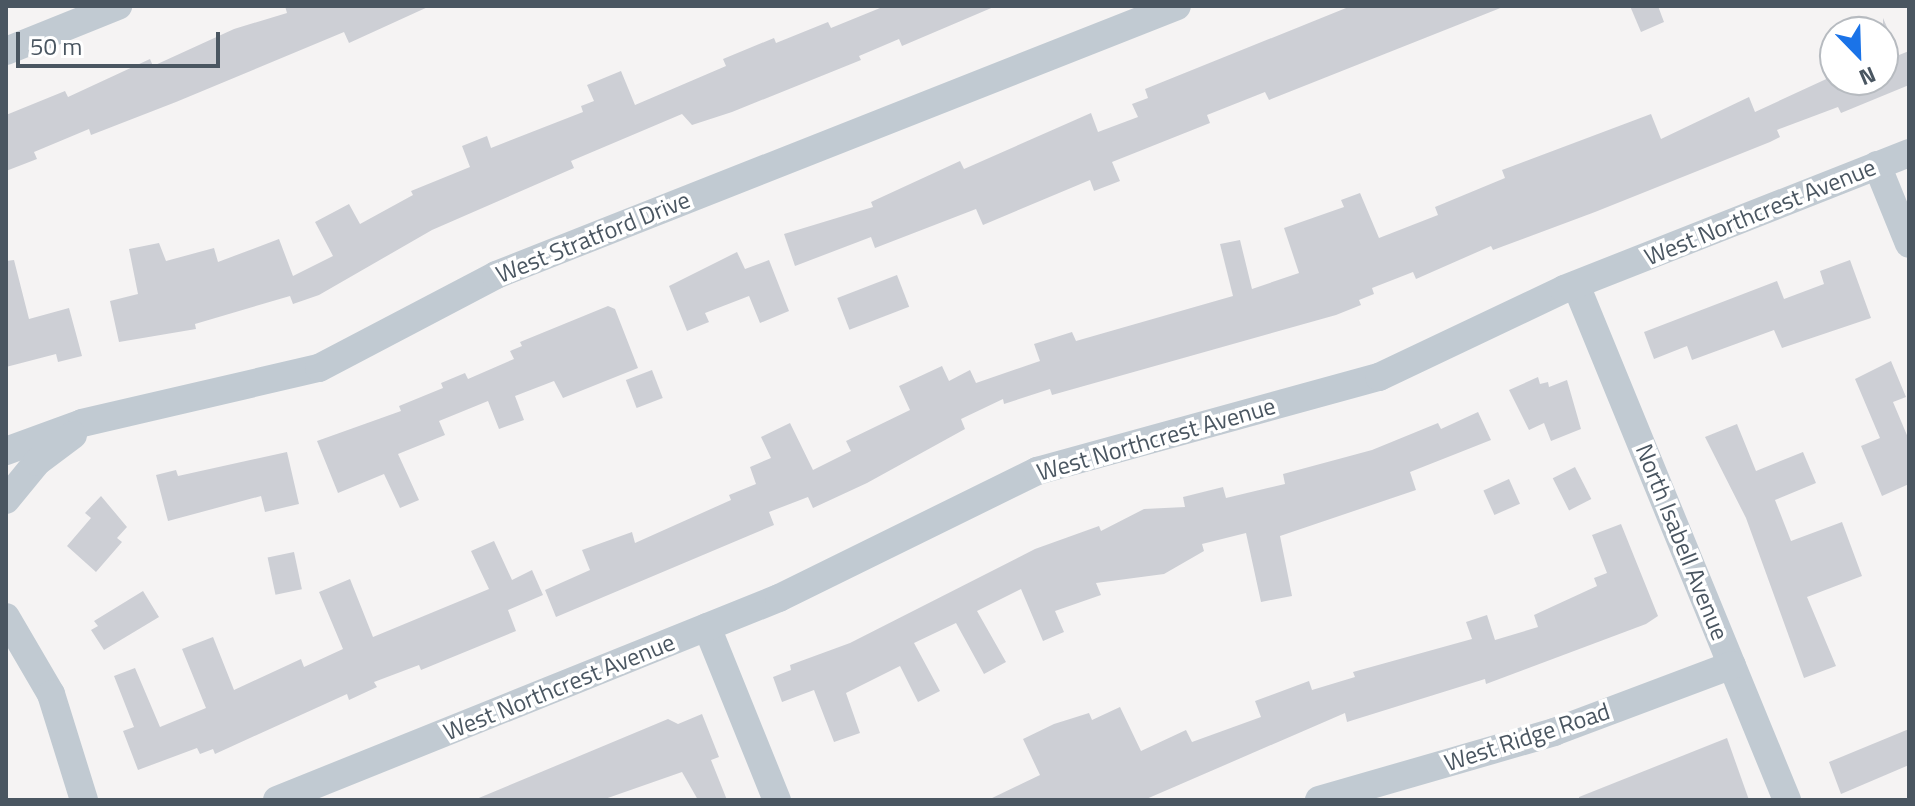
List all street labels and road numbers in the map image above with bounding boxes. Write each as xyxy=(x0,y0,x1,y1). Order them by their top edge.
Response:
street label: West Northcrest Avenue xyxy=(1640,152,1880,272)
street label: West Stratford Drive xyxy=(492,185,694,289)
street label: West Northcrest Avenue xyxy=(1033,391,1279,487)
street label: North Isabell Avenue xyxy=(1630,440,1734,644)
street label: West Northcrest Avenue xyxy=(439,627,679,747)
street label: West Ridge Road xyxy=(1441,697,1613,777)

